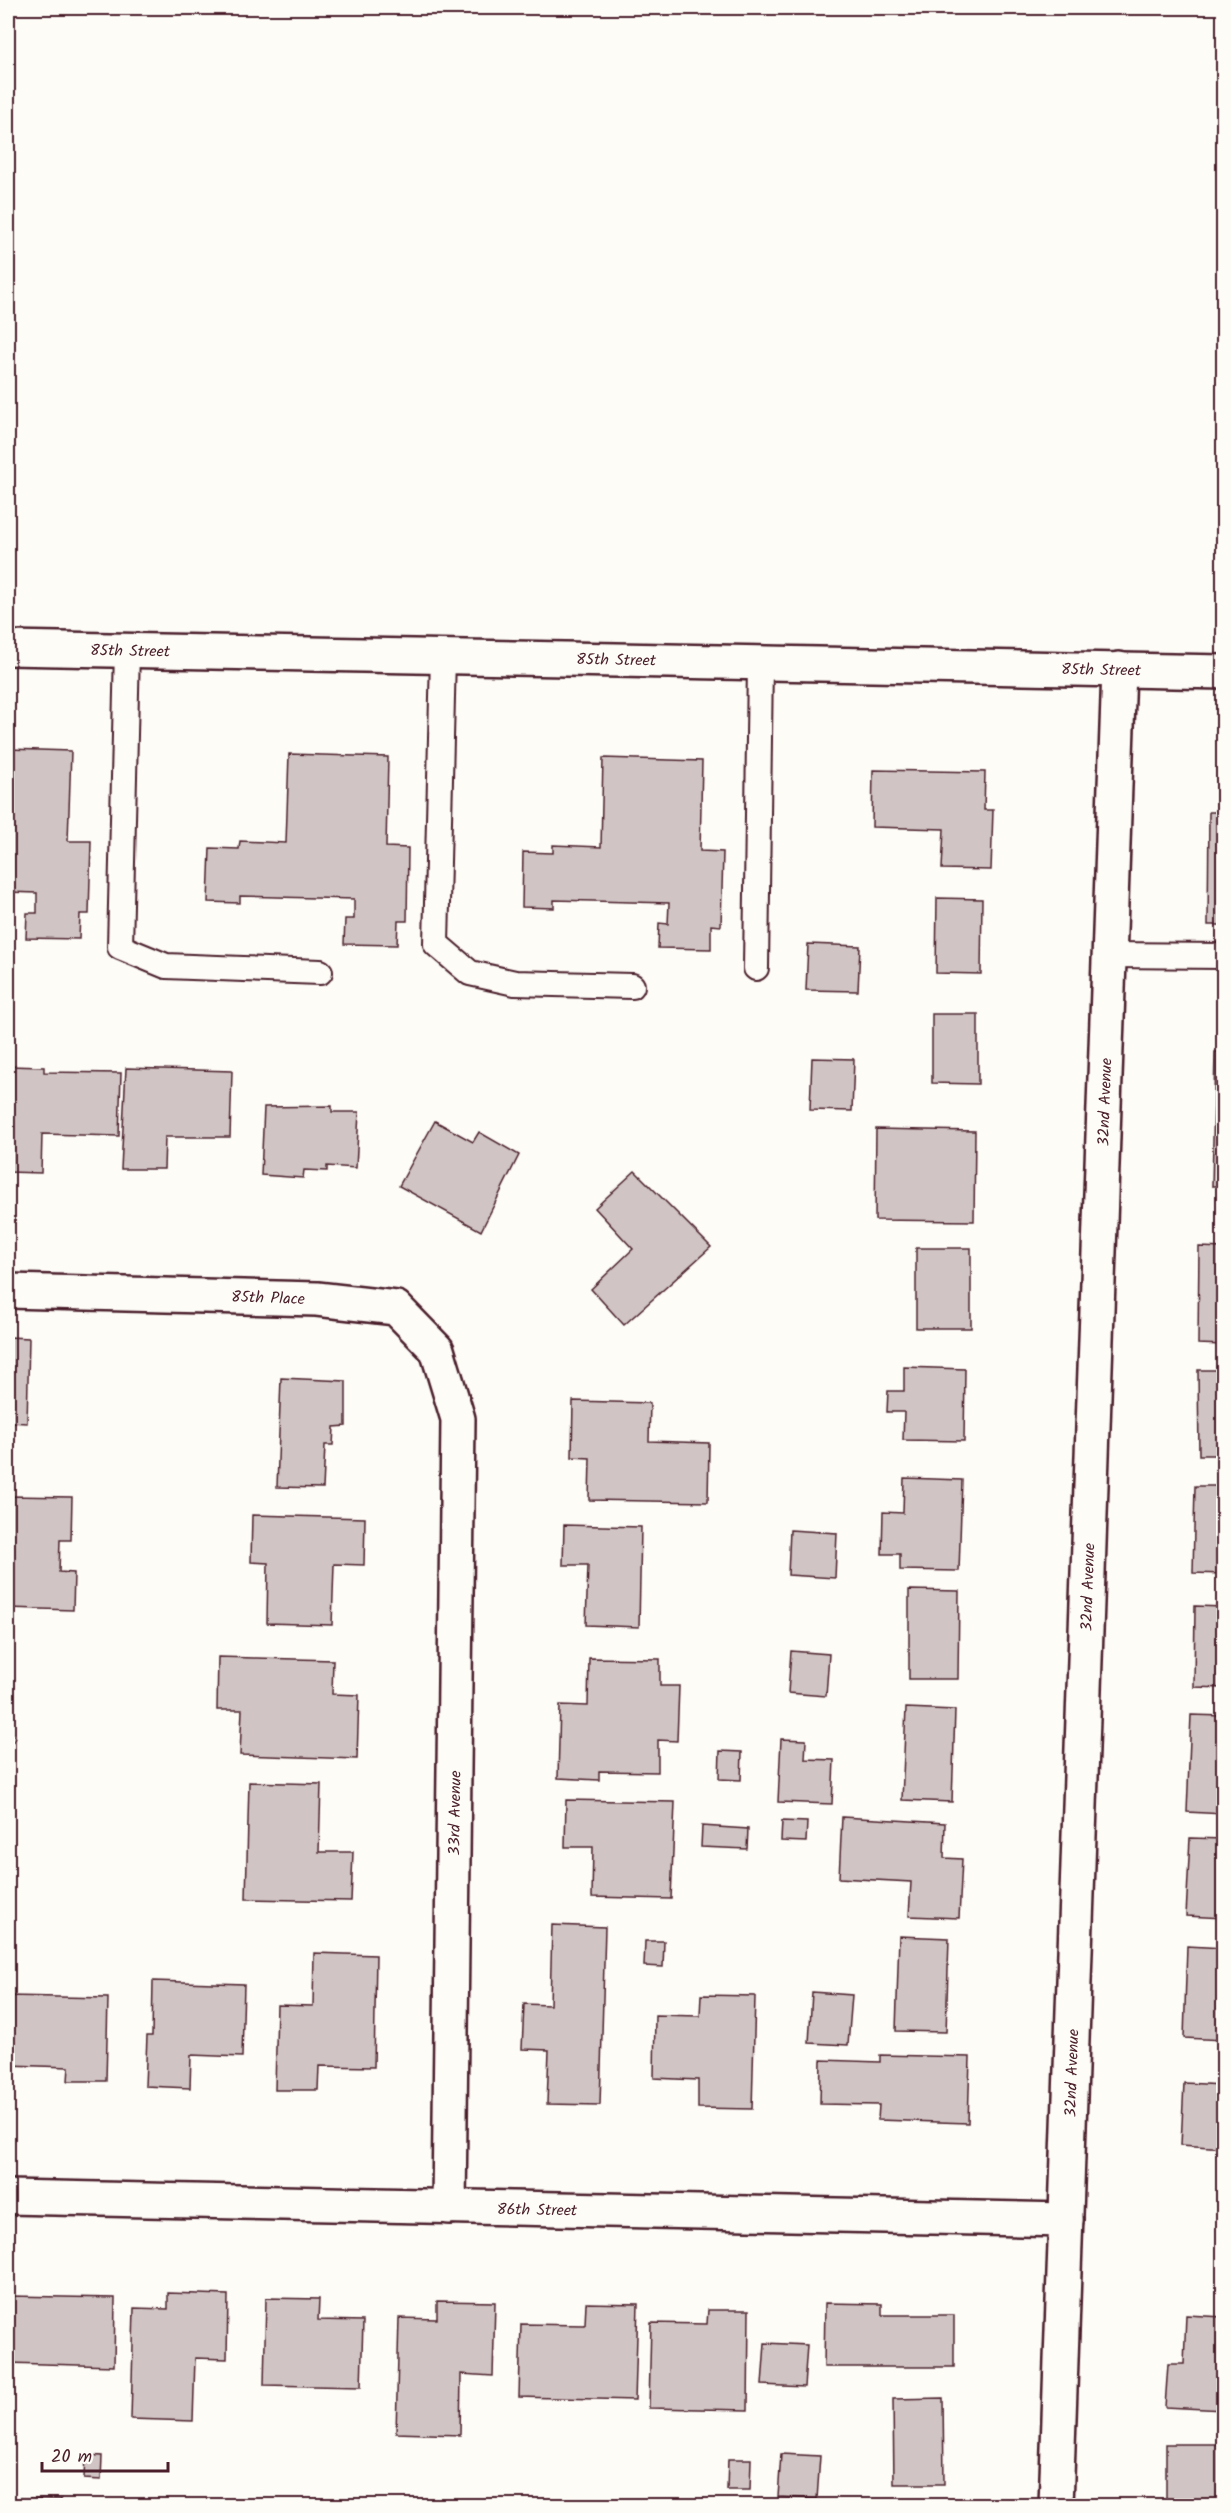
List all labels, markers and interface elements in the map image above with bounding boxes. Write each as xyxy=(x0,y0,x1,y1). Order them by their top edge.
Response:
street label: 85th Street xyxy=(90,638,171,665)
street label: 85th Street xyxy=(576,647,657,674)
street label: 85th Street xyxy=(1061,657,1142,684)
street label: 32nd Avenue xyxy=(1091,1057,1120,1147)
street label: 85th Place xyxy=(231,1285,305,1312)
street label: 32nd Avenue xyxy=(1074,1542,1103,1632)
street label: 33rd Avenue xyxy=(442,1770,469,1856)
street label: 32nd Avenue xyxy=(1058,2028,1087,2118)
street label: 86th Street xyxy=(497,2197,578,2224)
scale bar xyxy=(42,2435,168,2473)
text: 20 m xyxy=(51,2443,92,2472)

